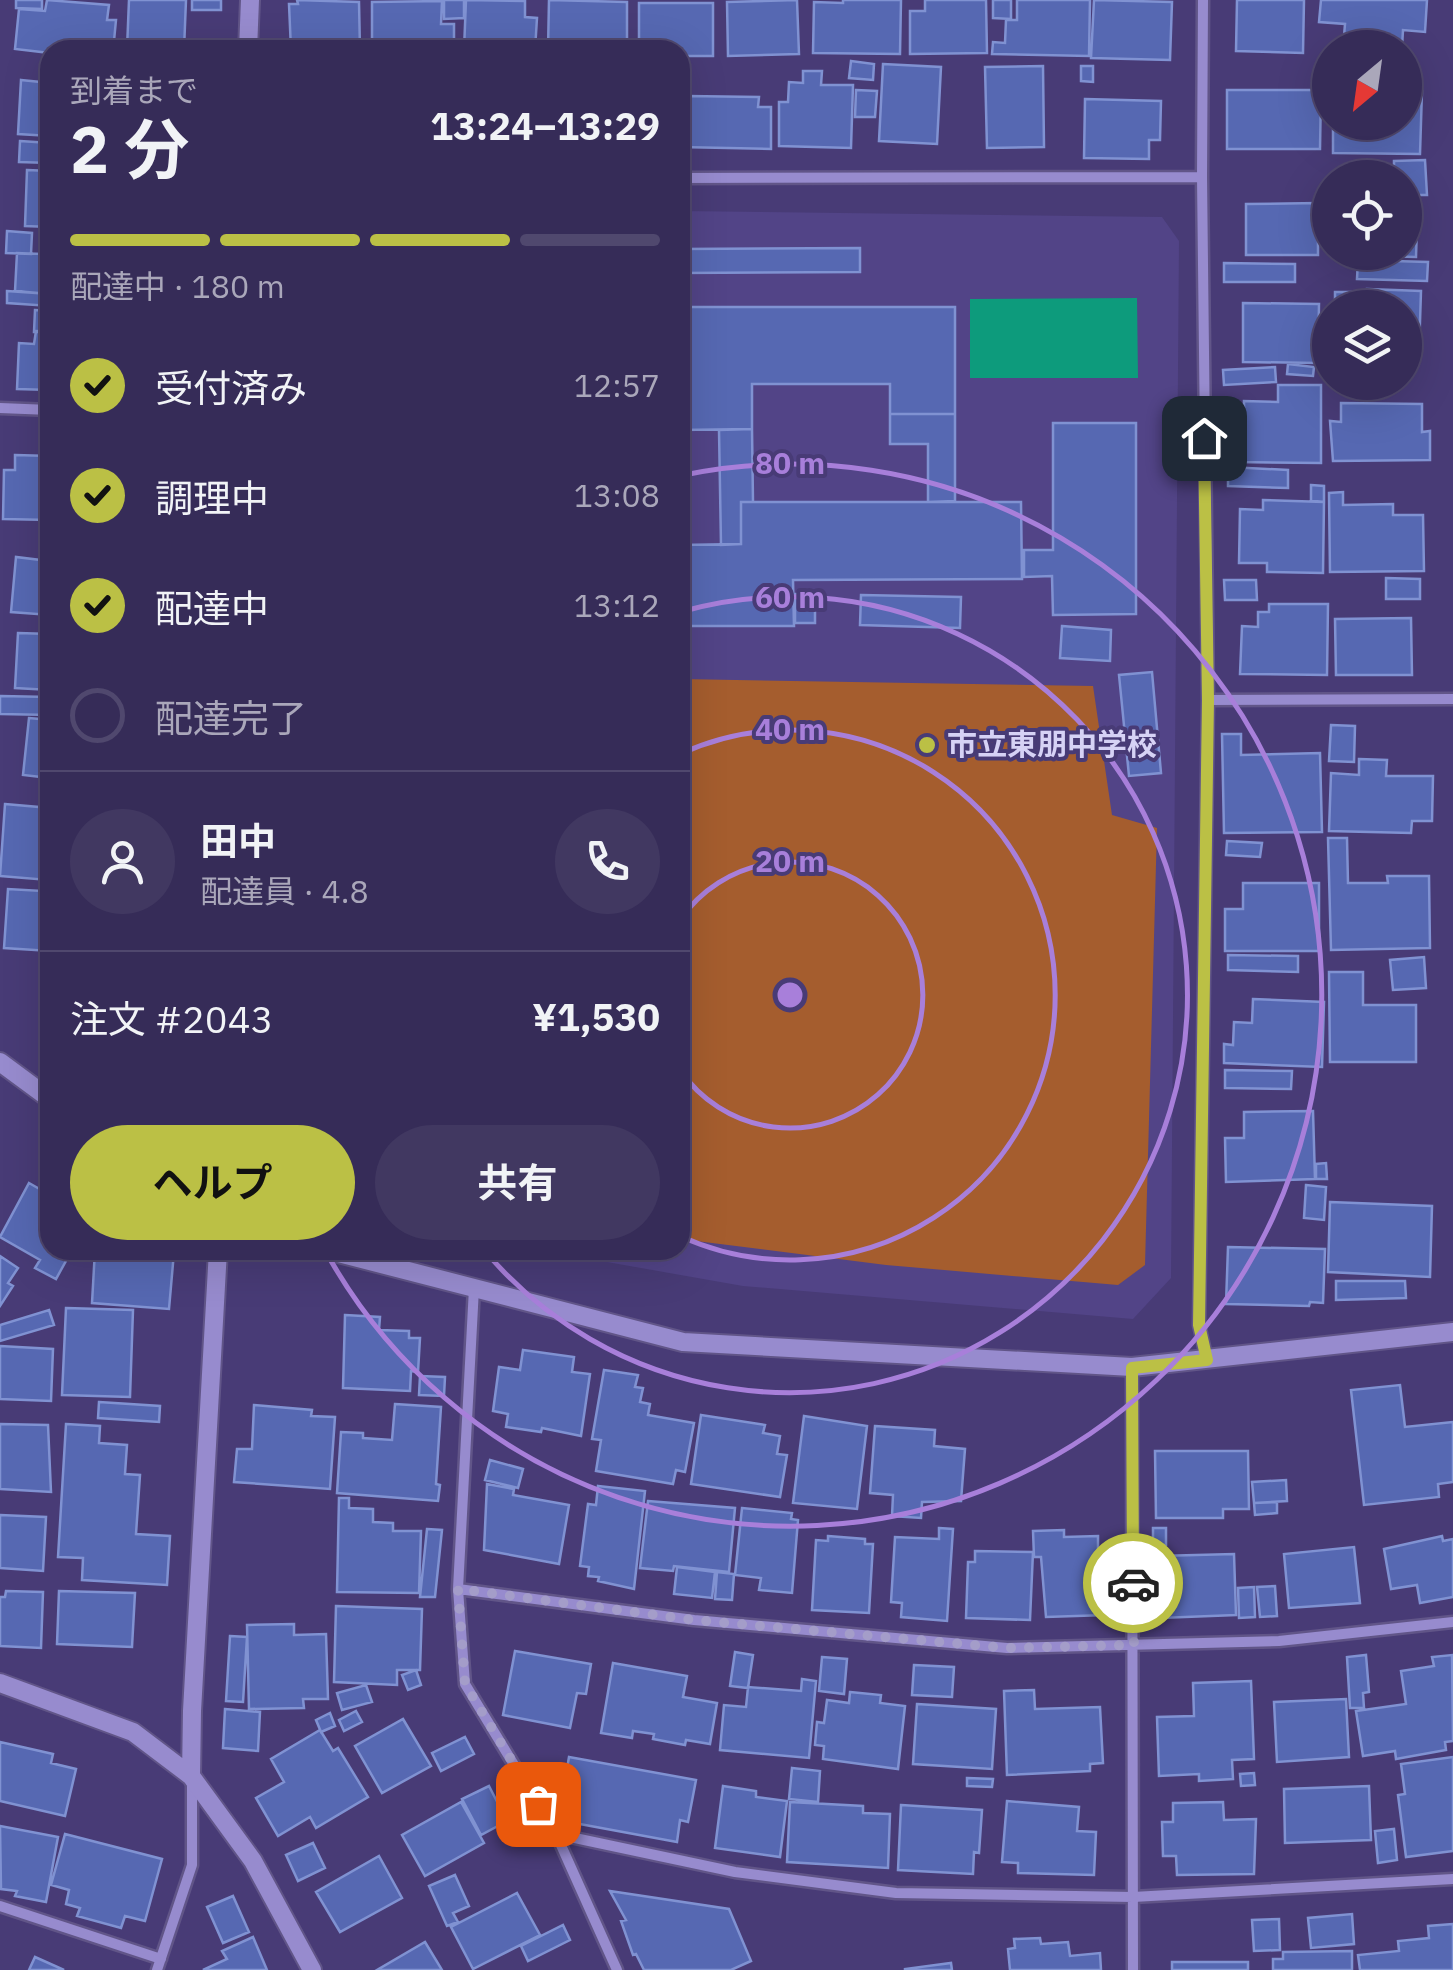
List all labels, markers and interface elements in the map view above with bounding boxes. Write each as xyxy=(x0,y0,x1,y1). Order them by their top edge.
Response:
north arrow xyxy=(1312,30,1422,140)
map controls xyxy=(1312,30,1422,400)
text: 到着まで xyxy=(70,69,198,111)
text: 13:24–13:29 xyxy=(430,101,660,150)
text: 2 分 xyxy=(70,106,189,191)
button: locate xyxy=(1312,160,1422,270)
text: 配達中 · 180 m xyxy=(70,265,285,307)
button: layers xyxy=(1312,290,1422,400)
icon: check xyxy=(70,358,125,413)
text: 受付済み xyxy=(155,363,307,412)
text: 12:57 xyxy=(574,364,660,406)
pin xyxy=(1162,396,1247,481)
icon: home xyxy=(1177,411,1232,466)
text: 80 m xyxy=(755,443,825,482)
icon: check xyxy=(70,468,125,523)
text: 調理中 xyxy=(155,473,269,522)
text: 13:08 xyxy=(574,474,660,516)
text: 60 m xyxy=(755,577,825,616)
icon: check xyxy=(70,578,125,633)
text: 配達中 xyxy=(155,583,269,632)
text: 13:12 xyxy=(574,584,660,626)
text: 配達完了 xyxy=(155,693,307,742)
text: 40 m xyxy=(755,709,825,748)
place label: 市立東朋中学校 xyxy=(947,724,1157,763)
marker: 市立東朋中学校 xyxy=(916,734,938,756)
button: person xyxy=(70,809,175,914)
button: phone xyxy=(555,809,660,914)
text: 田中 xyxy=(200,816,276,865)
text: 20 m xyxy=(755,841,825,880)
text: 配達員 · 4.8 xyxy=(200,870,369,912)
centre of rings xyxy=(772,977,808,1013)
text: ¥1,530 xyxy=(532,992,660,1041)
text: 注文 #2043 xyxy=(70,994,273,1043)
button: ヘルプ xyxy=(70,1125,355,1240)
button: 共有 xyxy=(375,1125,660,1240)
courier xyxy=(1083,1533,1183,1633)
icon: car xyxy=(1106,1556,1161,1611)
pin xyxy=(496,1762,581,1847)
icon: bag xyxy=(511,1777,566,1832)

